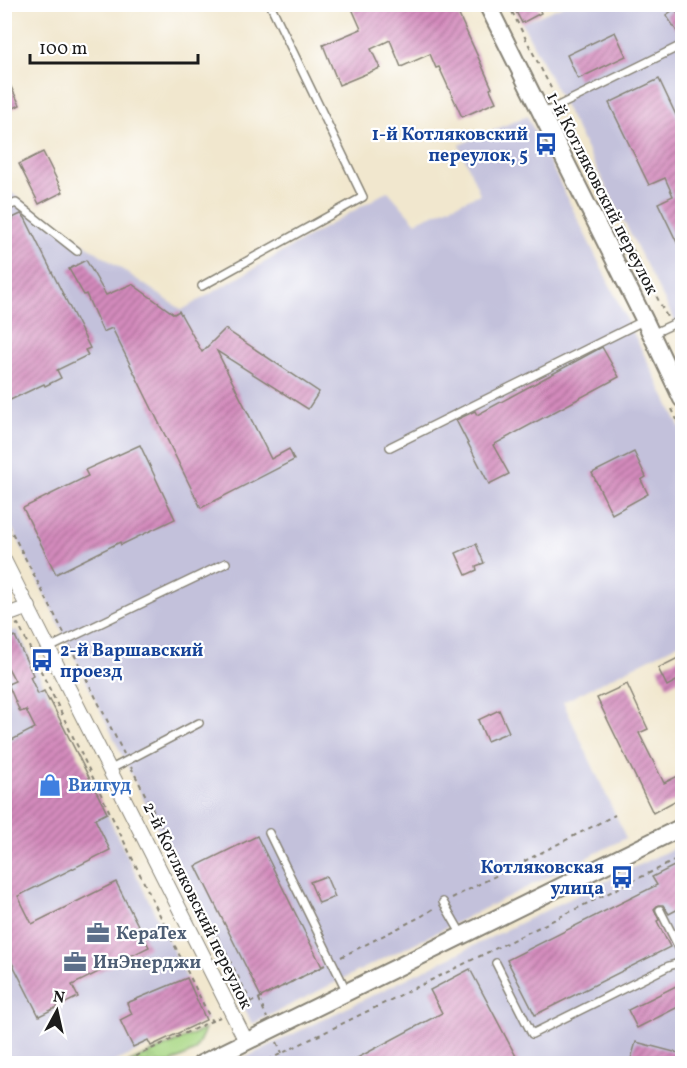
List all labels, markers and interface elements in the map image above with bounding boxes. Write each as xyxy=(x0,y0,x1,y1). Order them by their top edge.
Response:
scale bar xyxy=(30,27,198,65)
text: 100 m xyxy=(39,37,88,62)
street label: 1-й Котляковский переулок xyxy=(539,88,664,300)
place label: 1-й Котляковский переулок, 5 xyxy=(372,123,528,169)
bus stop icon: 1-й Котляковский переулок, 5 xyxy=(533,131,559,157)
place label: 2-й Варшавский проезд xyxy=(60,639,203,685)
bus stop icon: 2-й Варшавский проезд xyxy=(29,647,55,673)
shop icon: Вилгуд xyxy=(37,772,63,798)
place label: Вилгуд xyxy=(68,774,131,799)
street label: 2-й Котляковский переулок xyxy=(135,798,258,1014)
place label: Котляковская улица xyxy=(480,856,604,902)
bus stop icon: Котляковская улица xyxy=(609,864,635,890)
office icon: КераТех xyxy=(85,920,111,946)
place label: КераТех xyxy=(116,922,187,947)
office icon: ИнЭнерджи xyxy=(62,949,88,975)
place label: ИнЭнерджи xyxy=(93,951,201,976)
north arrow xyxy=(27,981,87,1041)
text: N xyxy=(52,986,66,1010)

